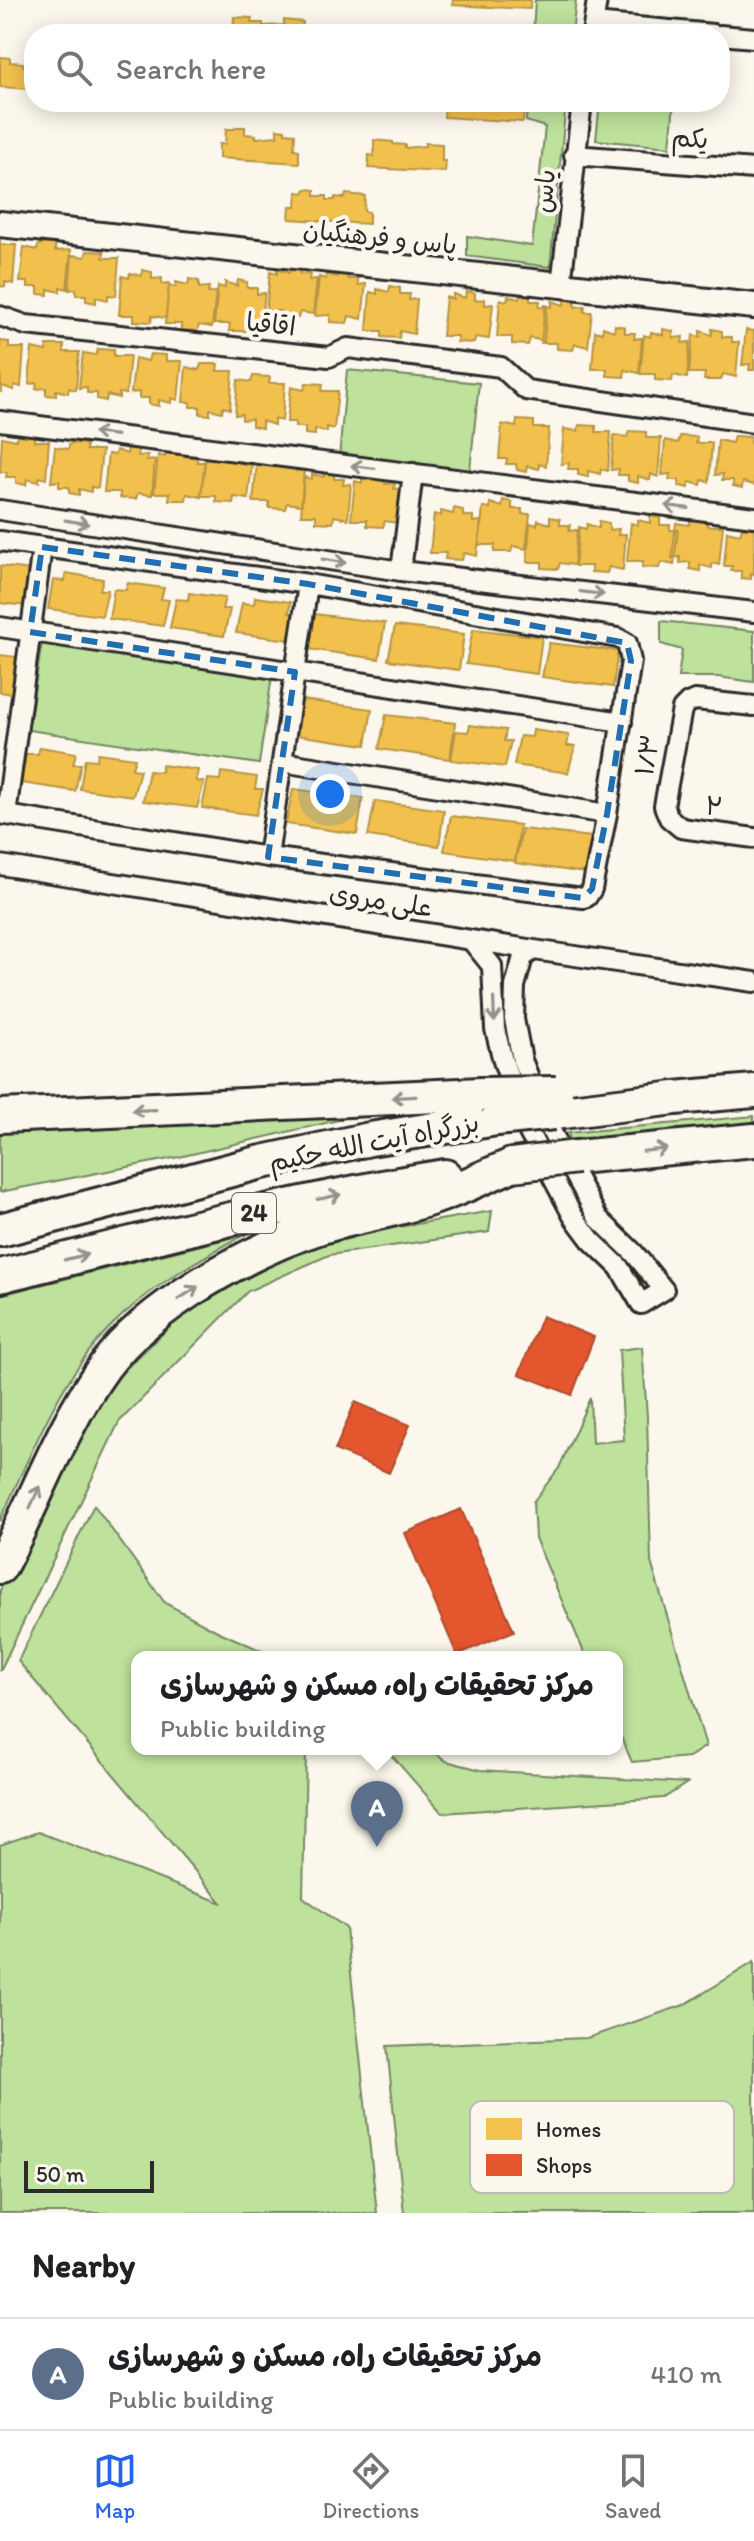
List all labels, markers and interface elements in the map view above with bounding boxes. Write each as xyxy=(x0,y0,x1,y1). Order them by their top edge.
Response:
search box xyxy=(24,24,730,112)
icon: search xyxy=(52,46,96,90)
text: Search here xyxy=(116,50,266,87)
street label: یکم xyxy=(670,120,710,160)
street label: یاس xyxy=(526,168,562,214)
street label: پاس و فرهنگیان xyxy=(301,213,459,262)
street label: اقاقیا xyxy=(244,305,298,343)
one-way arrow xyxy=(93,426,118,441)
one-way arrow xyxy=(351,459,376,474)
one-way arrow xyxy=(665,499,690,514)
one-way arrow xyxy=(64,515,89,530)
one-way arrow xyxy=(321,554,346,569)
one-way arrow xyxy=(578,586,605,601)
street label: ۱/۳ xyxy=(628,732,666,778)
your location xyxy=(310,774,350,814)
street label: ۲ xyxy=(703,789,725,823)
street label: علی مروی xyxy=(327,876,435,925)
one-way arrow xyxy=(487,996,502,1023)
one-way arrow xyxy=(391,1090,418,1105)
one-way arrow xyxy=(131,1102,158,1117)
street label: بزرگراه آیت الله حکیم xyxy=(266,1106,483,1182)
one-way arrow xyxy=(641,1142,668,1157)
one-way arrow xyxy=(315,1189,341,1204)
road number: 24 xyxy=(232,1193,276,1233)
one-way arrow xyxy=(62,1249,88,1264)
one-way arrow xyxy=(176,1284,198,1301)
one-way arrow xyxy=(28,1485,43,1509)
popup xyxy=(131,1651,623,1755)
text: مرکز تحقیقات راه، مسکن و شهرسازی xyxy=(160,1666,594,1703)
text: Public building xyxy=(160,1712,326,1744)
pin: A xyxy=(351,1781,403,1847)
legend xyxy=(470,2101,734,2193)
text: Homes xyxy=(536,2116,601,2143)
text: Shops xyxy=(536,2152,592,2179)
scale bar xyxy=(24,2157,154,2193)
text: 50 m xyxy=(36,2161,85,2188)
text: Nearby xyxy=(32,2245,135,2286)
text: مرکز تحقیقات راه، مسکن و شهرسازی xyxy=(108,2337,542,2374)
text: A xyxy=(50,2358,66,2390)
text: 410 m xyxy=(651,2358,722,2390)
text: Public building xyxy=(108,2383,274,2415)
tab: Map xyxy=(93,2449,137,2524)
tab: Directions xyxy=(323,2449,419,2524)
tab: Saved xyxy=(605,2449,661,2524)

